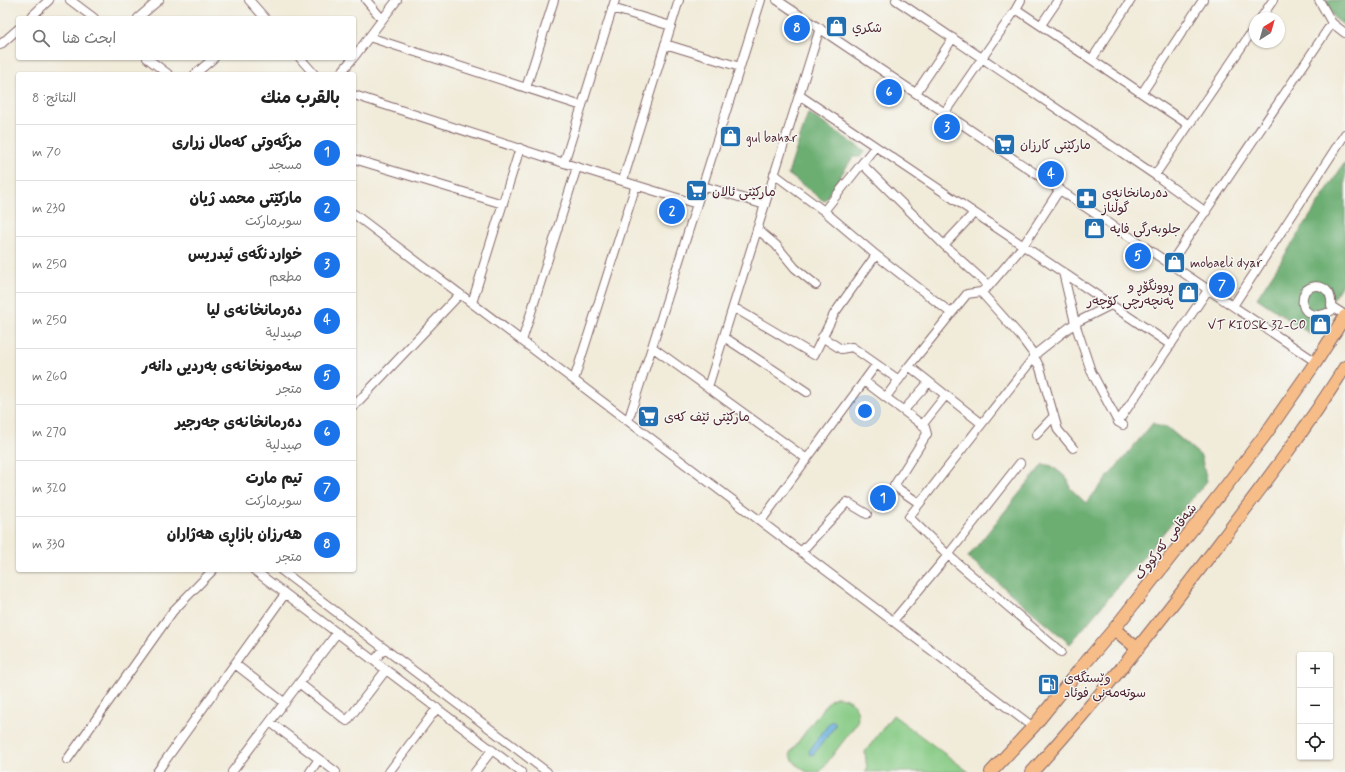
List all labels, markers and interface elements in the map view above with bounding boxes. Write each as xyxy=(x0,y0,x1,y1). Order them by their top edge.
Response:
north arrow xyxy=(1249,12,1285,48)
pin: 8 xyxy=(784,13,810,43)
shop icon: شكري xyxy=(823,14,849,40)
search box xyxy=(16,16,356,60)
place label: شكري xyxy=(852,20,882,37)
icon: search xyxy=(30,27,52,49)
text: ابحث هنا xyxy=(62,29,116,49)
pin: 6 xyxy=(876,77,902,107)
text: بالقرب منك xyxy=(261,87,340,109)
text: النتائج: 8 xyxy=(32,90,76,107)
pin: 3 xyxy=(934,112,960,142)
shop icon: gul bahar xyxy=(718,124,744,150)
place label: gul bahar xyxy=(746,130,798,147)
supermarket icon: مارکێتی کارزان xyxy=(991,131,1017,157)
text: مزگەوتی کەمال زراری xyxy=(172,133,302,153)
place label: مارکێتی کارزان xyxy=(1020,137,1091,154)
text: 70 m xyxy=(32,144,61,161)
text: 1 xyxy=(324,144,330,161)
text: مسجد xyxy=(269,157,302,174)
pin: 4 xyxy=(1038,159,1064,189)
supermarket icon: مارکێتی ئالان xyxy=(684,178,710,204)
place label: مارکێتی ئالان xyxy=(712,184,776,201)
place label: دەرمانخانەی گوڵناز xyxy=(1101,185,1168,217)
pharmacy icon: دەرمانخانەی گوڵناز xyxy=(1073,186,1099,212)
text: مارکێتی محمد ژیان xyxy=(190,189,302,209)
pin: 2 xyxy=(659,196,685,226)
text: 230 m xyxy=(32,200,66,217)
text: 2 xyxy=(324,200,330,217)
text: سوبرماركت xyxy=(245,213,302,230)
shop icon: جلوبەرگی فایە xyxy=(1082,215,1108,241)
place label: جلوبەرگی فایە xyxy=(1110,221,1181,238)
pin: 5 xyxy=(1125,241,1151,271)
text: خواردنگەی ئیدریس xyxy=(188,245,302,265)
shop icon: mobaeli dyar xyxy=(1162,249,1188,275)
place label: mobaeli dyar xyxy=(1190,255,1263,272)
text: 250 m xyxy=(32,256,67,273)
text: 3 xyxy=(324,256,330,273)
text: مطعم xyxy=(269,269,302,286)
pin: 7 xyxy=(1209,270,1235,300)
place label: ڕوونگۆڕ و پەنچەرچی کۆچەر xyxy=(1086,278,1174,310)
shop icon: ڕوونگۆڕ و پەنچەرچی کۆچەر xyxy=(1176,279,1202,305)
text: دەرمانخانەی لیا xyxy=(207,301,302,321)
shop icon: VT KIOSK 32-C0 xyxy=(1308,311,1334,337)
text: 250 m xyxy=(32,312,67,329)
text: 4 xyxy=(323,312,331,329)
place label: VT KIOSK 32-C0 xyxy=(1208,317,1306,334)
text: صيدلية xyxy=(265,325,302,342)
text: سەمونخانەی بەردیی دانەر xyxy=(142,357,302,377)
text: 260 m xyxy=(32,368,67,385)
text: 5 xyxy=(323,368,331,385)
text: متجر xyxy=(277,381,302,398)
your location xyxy=(855,401,875,421)
supermarket icon: مارکێتی ئێف کەی xyxy=(635,403,661,429)
place label: مارکێتی ئێف کەی xyxy=(664,409,750,426)
text: دەرمانخانەی جەرجیر xyxy=(175,413,302,433)
text: 270 m xyxy=(32,424,67,441)
text: 6 xyxy=(324,424,330,441)
text: صيدلية xyxy=(265,437,302,454)
text: تیم مارت xyxy=(246,469,302,489)
text: 320 m xyxy=(32,480,66,497)
text: 7 xyxy=(323,480,331,497)
pin: 1 xyxy=(870,483,896,513)
text: سوبرماركت xyxy=(245,493,302,510)
street label: شەقامی کەرکووک xyxy=(1131,500,1201,583)
text: هەرزان بازاڕی هەژاران xyxy=(167,525,302,545)
text: 330 m xyxy=(32,536,65,553)
text: 8 xyxy=(323,536,331,553)
text: متجر xyxy=(277,549,302,566)
map controls xyxy=(1297,652,1333,760)
button: + xyxy=(1297,652,1333,688)
place label: وێستگەی سوتەمەنی فوئاد xyxy=(1064,670,1146,702)
fuel station icon: وێستگەی سوتەمەنی فوئاد xyxy=(1036,671,1062,697)
button: − xyxy=(1297,688,1333,724)
button: locate xyxy=(1297,724,1333,760)

